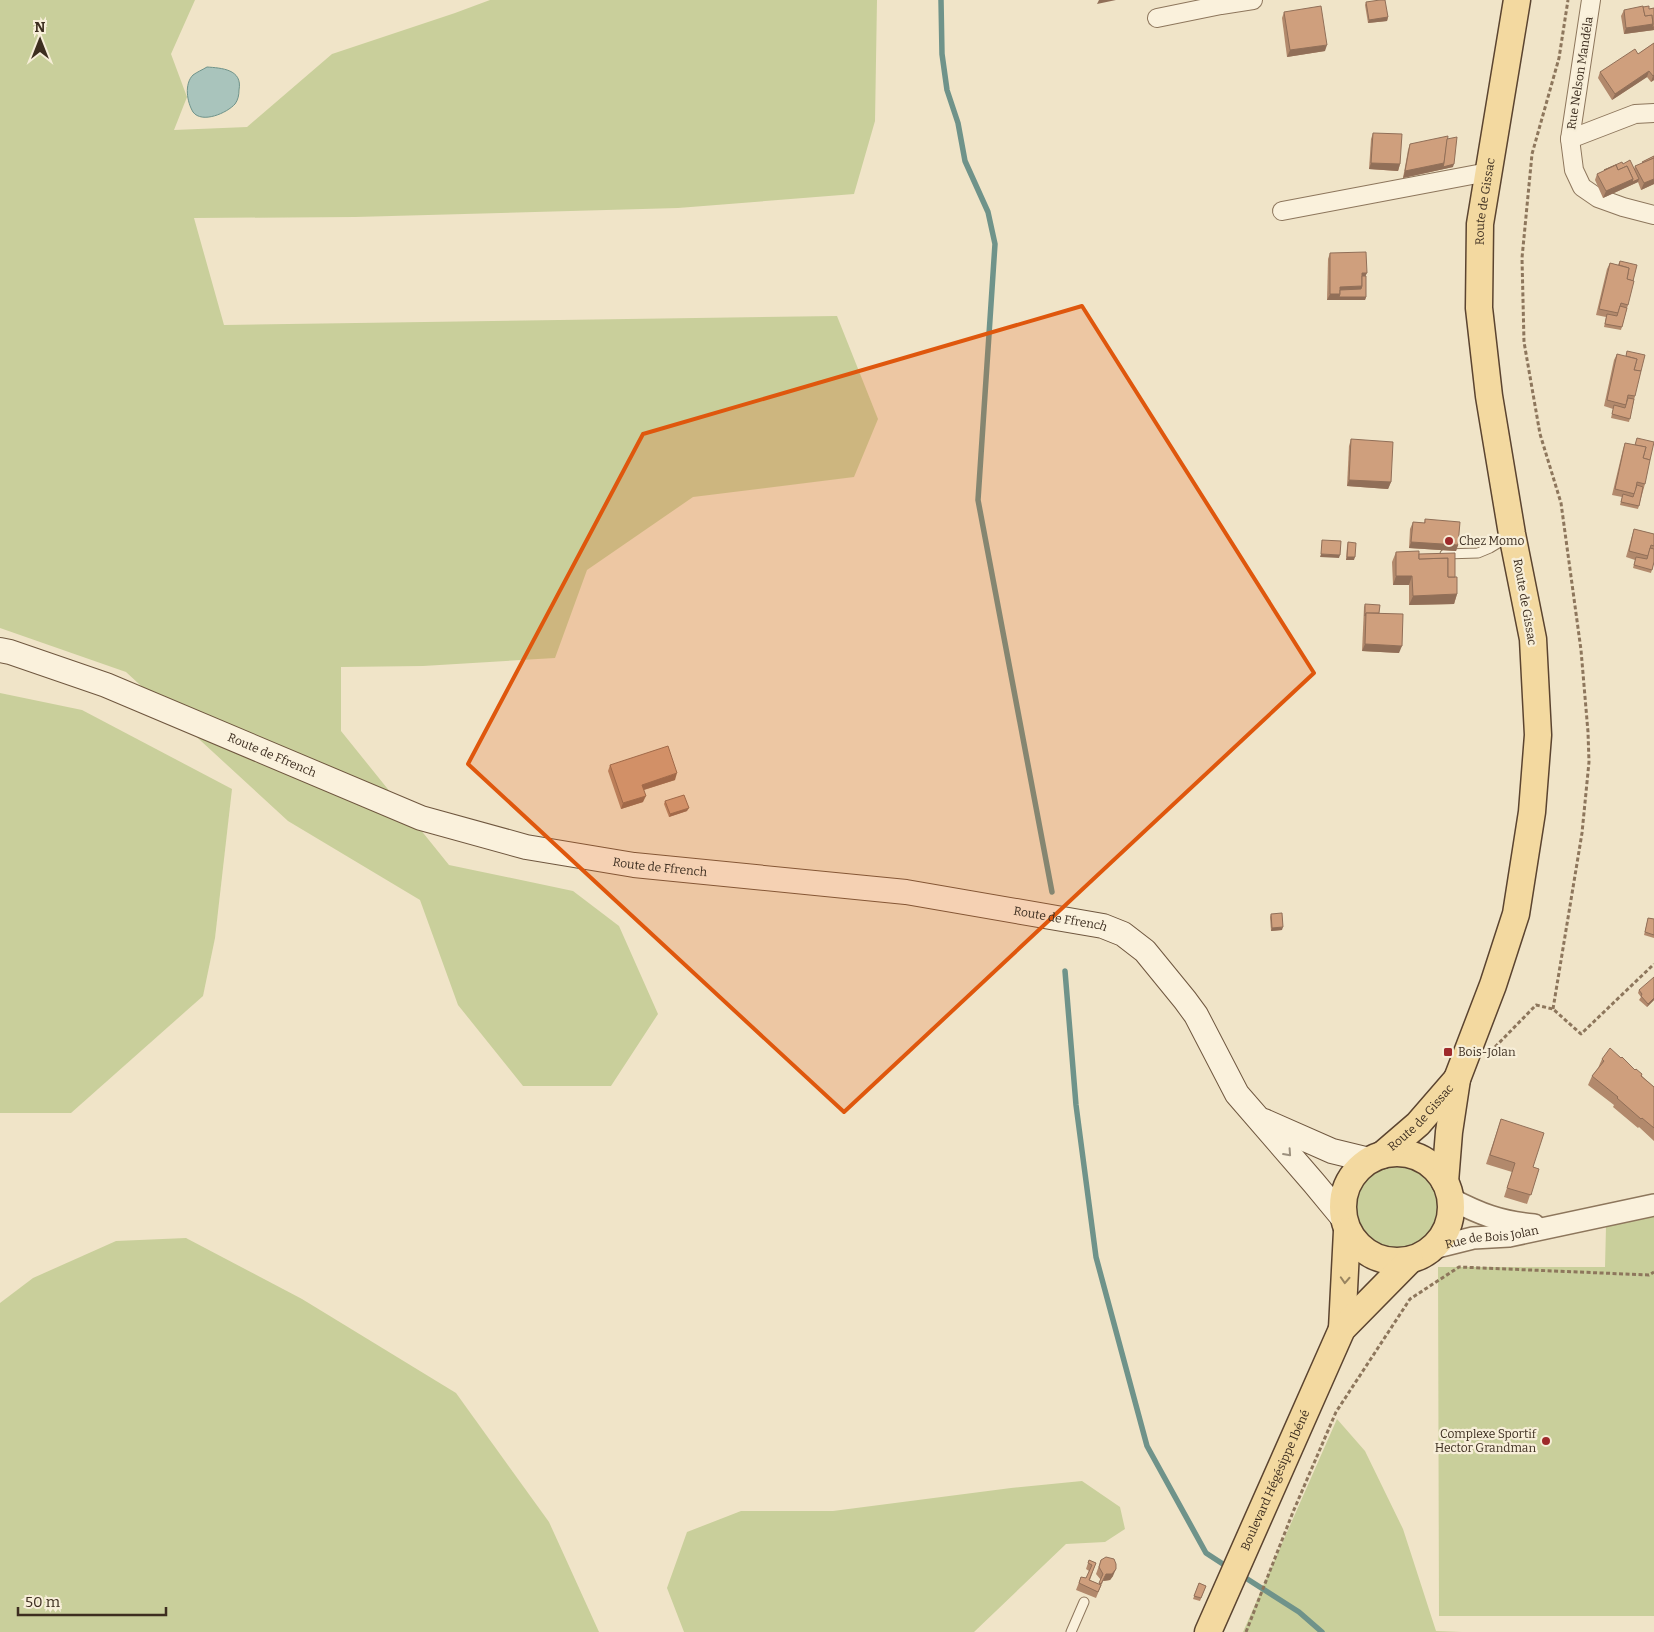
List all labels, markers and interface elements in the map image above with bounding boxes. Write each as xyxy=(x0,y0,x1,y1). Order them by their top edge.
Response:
north arrow xyxy=(15,15,65,65)
street label: Rue Nelson Mandéla xyxy=(1564,15,1596,131)
text: N xyxy=(35,19,46,36)
street label: Route de Gissac xyxy=(1473,157,1498,245)
place label: Chez Momo xyxy=(1459,534,1524,548)
marker: Chez Momo xyxy=(1443,535,1455,547)
street label: Route de Gissac xyxy=(1510,558,1540,646)
street label: Route de Ffrench xyxy=(226,730,319,780)
street label: Route de Ffrench xyxy=(612,855,708,879)
street label: Route de Ffrench xyxy=(1012,904,1110,934)
place label: Bois-Jolan xyxy=(1458,1045,1516,1059)
marker: Bois-Jolan xyxy=(1442,1046,1454,1058)
street label: Route de Gissac xyxy=(1385,1081,1456,1154)
one-way arrow xyxy=(1283,1148,1292,1157)
street label: Rue de Bois Jolan xyxy=(1444,1223,1540,1252)
one-way arrow xyxy=(1340,1276,1351,1284)
street label: Boulevard Hégésippe Ibéné xyxy=(1238,1408,1312,1553)
place label: Complexe Sportif Hector Grandman xyxy=(1435,1427,1537,1455)
marker: Complexe Sportif Hector Grandman xyxy=(1540,1435,1552,1447)
scale bar xyxy=(18,1584,165,1616)
text: 50 m xyxy=(25,1593,61,1611)

